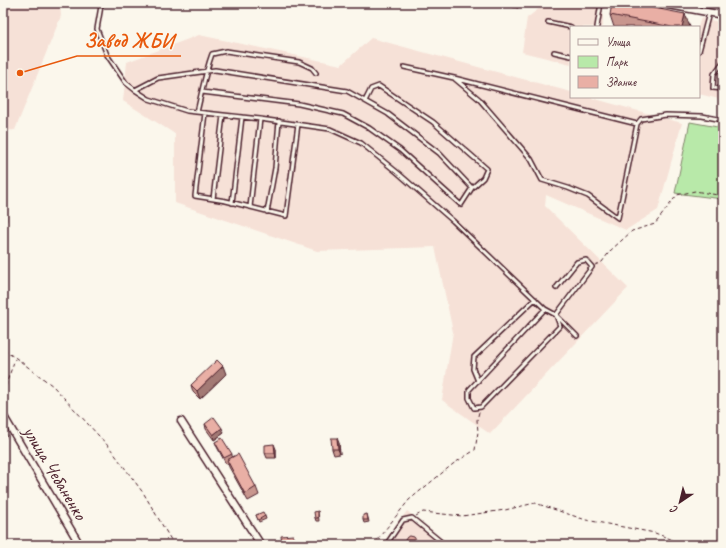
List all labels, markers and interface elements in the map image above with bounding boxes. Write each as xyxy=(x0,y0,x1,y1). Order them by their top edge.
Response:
callout: Завод ЖБИ xyxy=(77,24,181,56)
legend xyxy=(570,26,700,98)
text: Завод ЖБИ xyxy=(84,28,177,53)
text: Улица xyxy=(606,34,631,50)
text: Парк xyxy=(606,54,629,70)
text: Здание xyxy=(606,74,637,90)
street label: улица Чебаненко xyxy=(17,421,93,526)
north arrow xyxy=(660,482,700,522)
text: С xyxy=(667,502,680,517)

